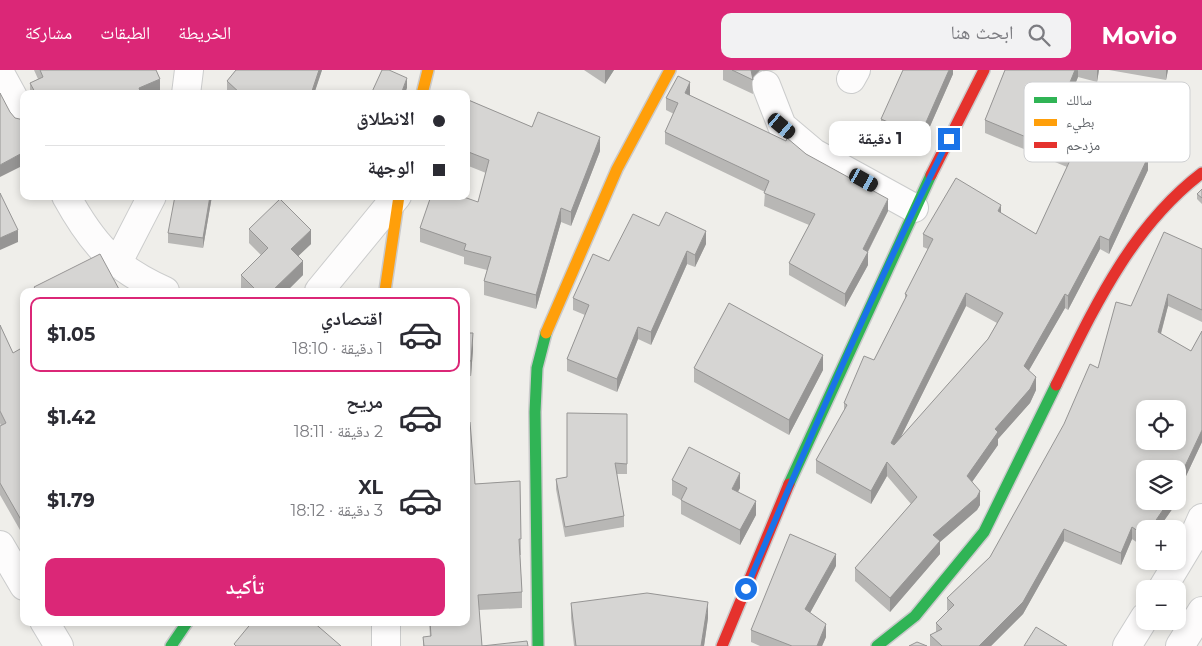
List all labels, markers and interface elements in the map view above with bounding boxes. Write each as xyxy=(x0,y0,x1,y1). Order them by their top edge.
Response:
search box xyxy=(721,13,1071,58)
text: ابحث هنا xyxy=(951,21,1013,44)
icon: search xyxy=(1025,21,1053,49)
text: Movio xyxy=(1101,21,1177,50)
text: مشاركة xyxy=(25,22,72,44)
text: الطبقات xyxy=(100,22,150,44)
text: الخريطة xyxy=(178,22,231,44)
legend xyxy=(1024,82,1190,162)
text: سالك xyxy=(1066,91,1092,109)
text: الانطلاق xyxy=(356,107,415,130)
car xyxy=(765,111,798,141)
text: بطيء xyxy=(1066,113,1095,134)
callout: 1 دقيقة xyxy=(829,122,932,156)
route end xyxy=(938,128,960,150)
text: 1 دقيقة xyxy=(858,129,902,148)
text: مزدحم xyxy=(1066,136,1100,155)
text: الوجهة xyxy=(367,156,415,179)
car xyxy=(847,166,880,194)
text: اقتصادي xyxy=(321,307,383,330)
icon: car xyxy=(398,312,443,357)
text: $1.05 xyxy=(47,323,95,346)
text: 1 دقيقة · 18:10 xyxy=(292,339,383,358)
text: مريح xyxy=(346,390,383,413)
icon: car xyxy=(398,395,443,440)
map controls xyxy=(1136,400,1186,630)
button: locate xyxy=(1136,400,1186,450)
text: $1.42 xyxy=(47,406,96,429)
text: 2 دقيقة · 18:11 xyxy=(294,422,383,441)
button: layers xyxy=(1136,460,1186,510)
text: XL xyxy=(358,476,383,499)
icon: car xyxy=(398,478,443,523)
text: $1.79 xyxy=(47,489,95,512)
text: 3 دقيقة · 18:12 xyxy=(291,501,383,520)
button: + xyxy=(1136,520,1186,570)
button: تأكيد xyxy=(45,558,445,616)
route start xyxy=(735,578,757,600)
button: − xyxy=(1136,580,1186,630)

